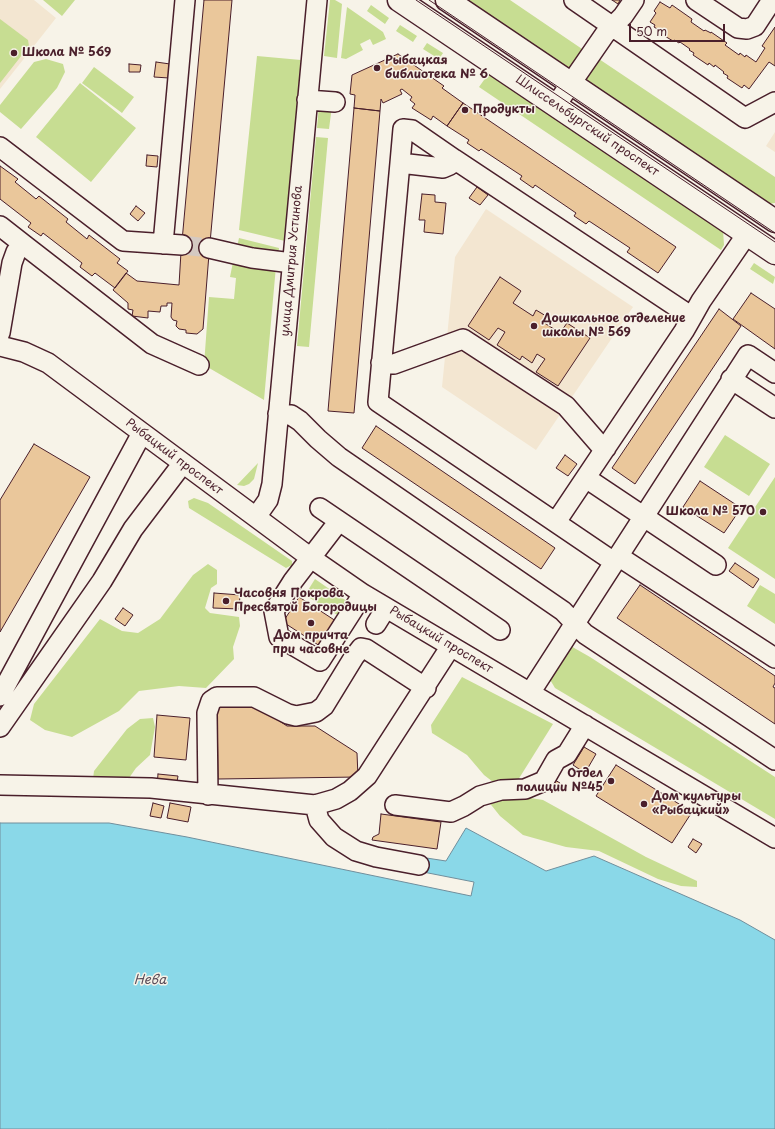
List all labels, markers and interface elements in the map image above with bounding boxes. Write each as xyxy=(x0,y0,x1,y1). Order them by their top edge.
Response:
scale bar xyxy=(631,16,727,42)
text: 50 m xyxy=(636,22,667,40)
place label: Школа № 569 xyxy=(22,46,111,60)
marker: Школа № 569 xyxy=(9,48,19,58)
place label: Рыбацкая библиотека № 6 xyxy=(385,54,488,82)
marker: Рыбацкая библиотека № 6 xyxy=(372,63,382,73)
street label: Шлиссельбургский проспект xyxy=(513,73,661,179)
place label: Продукты xyxy=(473,103,535,117)
marker: Продукты xyxy=(460,105,470,115)
street label: улица Дмитрия Устинова xyxy=(278,185,306,337)
place label: Дошкольное отделение школы № 569 xyxy=(542,312,686,340)
marker: Дошкольное отделение школы № 569 xyxy=(529,321,539,331)
street label: Рыбацкий проспект xyxy=(123,416,225,498)
place label: Школа № 570 xyxy=(666,505,755,519)
marker: Школа № 570 xyxy=(758,507,768,517)
place label: Часовня Покрова Пресвятой Богородицы xyxy=(234,587,377,615)
marker: Часовня Покрова Пресвятой Богородицы xyxy=(221,596,231,606)
street label: Рыбацкий проспект xyxy=(387,603,495,677)
marker: Дом причта при часовне xyxy=(306,618,316,628)
place label: Дом причта при часовне xyxy=(273,629,349,657)
place label: Отдел полиции №45 xyxy=(516,767,603,795)
marker: Отдел полиции №45 xyxy=(606,776,616,786)
place label: Дом культуры «Рыбацкий» xyxy=(652,790,741,818)
marker: Дом культуры «Рыбацкий» xyxy=(639,799,649,809)
water label: Нева xyxy=(134,972,166,988)

